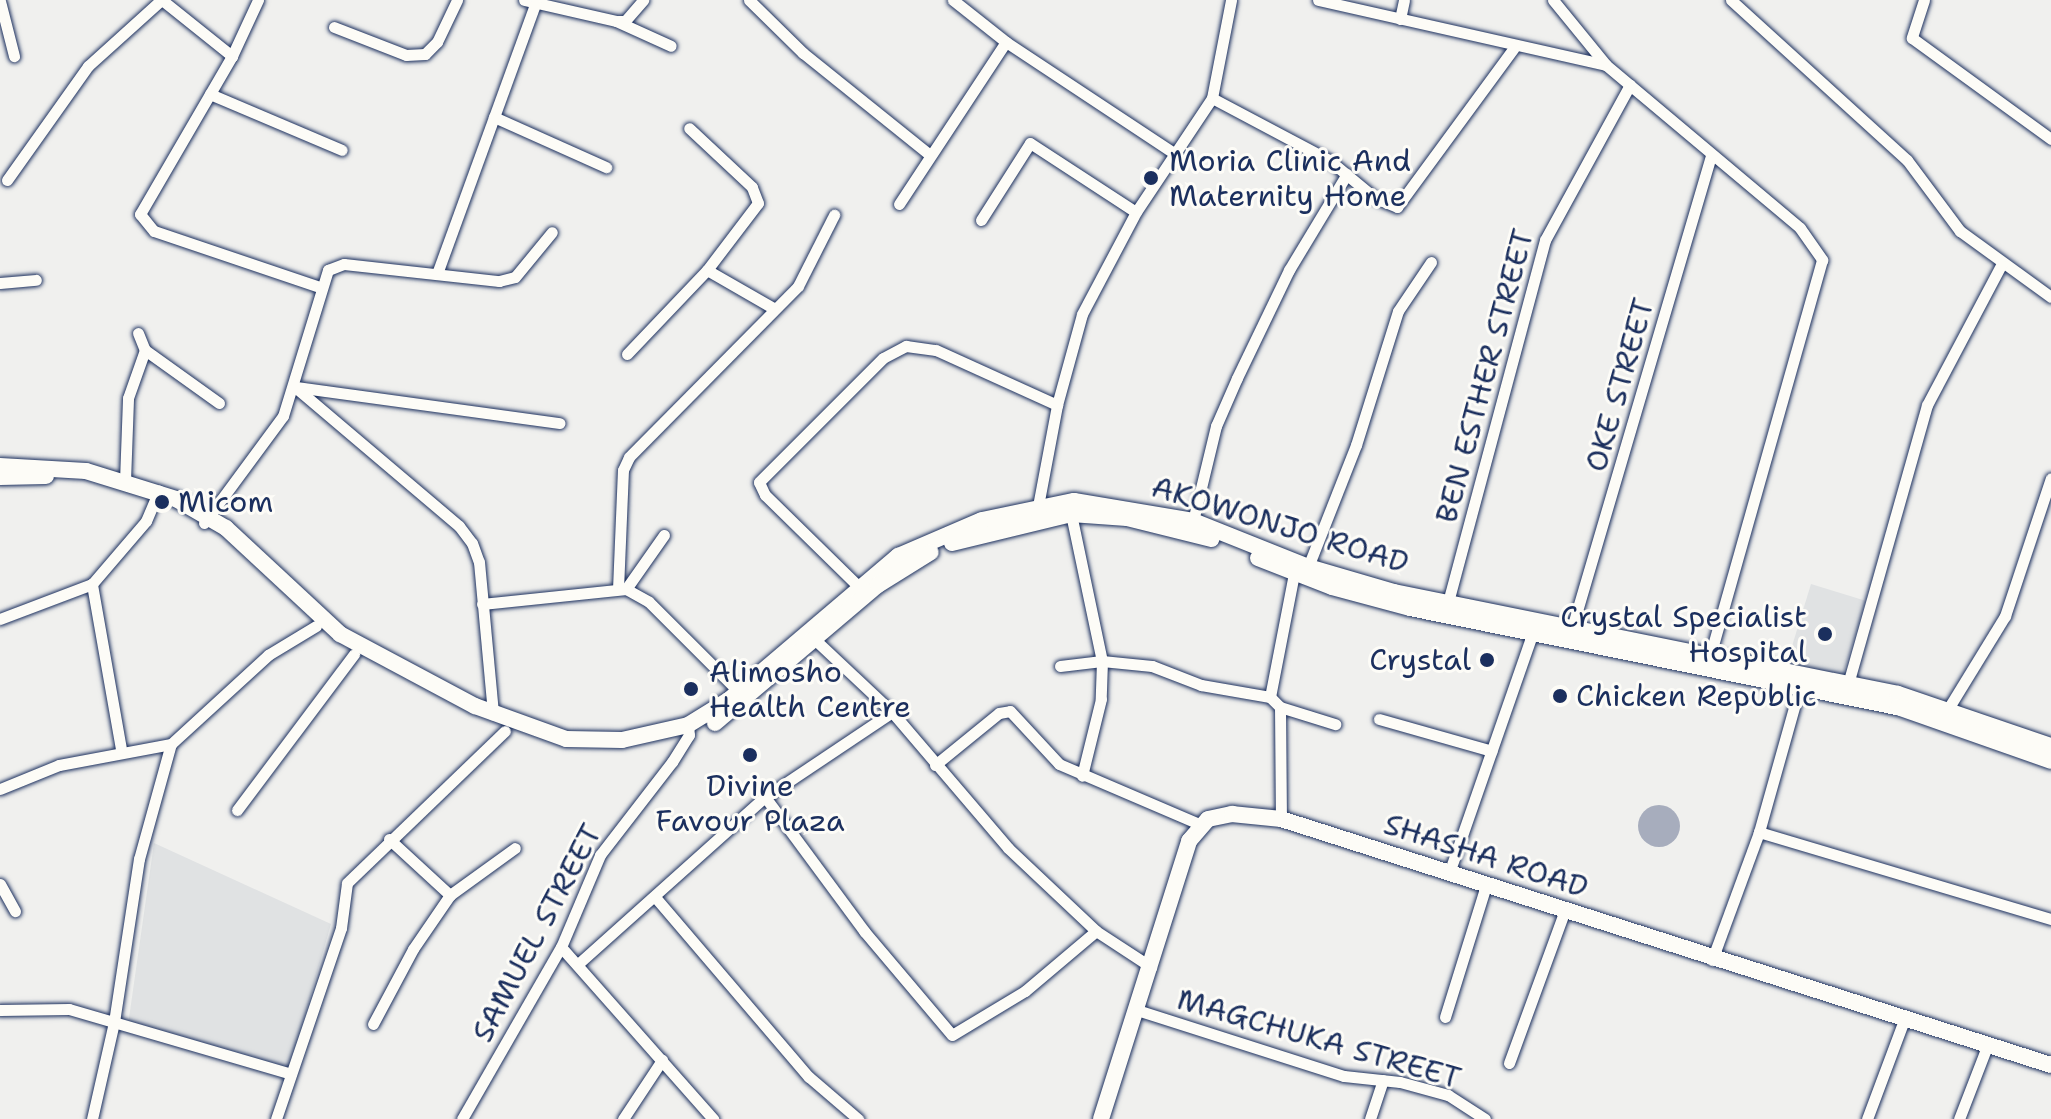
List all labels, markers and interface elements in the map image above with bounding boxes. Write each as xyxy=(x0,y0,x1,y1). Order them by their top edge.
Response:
place label: Moria Clinic And Maternity Home xyxy=(1169,143,1411,214)
marker: Moria Clinic And Maternity Home xyxy=(1140,167,1162,189)
street label: BEN ESTHER STREET xyxy=(1428,225,1542,527)
street label: OKE STREET xyxy=(1578,294,1662,476)
street label: AKOWONJO ROAD xyxy=(1147,469,1413,581)
place label: Micom xyxy=(178,484,273,520)
marker: Micom xyxy=(153,493,171,511)
place label: Crystal Specialist Hospital xyxy=(1560,599,1807,670)
marker: Crystal Specialist Hospital xyxy=(1814,623,1836,645)
place label: Crystal xyxy=(1369,642,1471,678)
marker: Crystal xyxy=(1478,651,1496,669)
place label: Alimosho Health Centre xyxy=(709,654,911,724)
marker: Alimosho Health Centre xyxy=(680,678,702,700)
place label: Chicken Republic xyxy=(1576,678,1817,714)
marker: Chicken Republic xyxy=(1551,687,1569,705)
marker: Divine Favour Plaza xyxy=(741,746,759,764)
place label: Divine Favour Plaza xyxy=(655,768,845,838)
street label: SHASHA ROAD xyxy=(1379,806,1593,906)
street label: SAMUEL STREET xyxy=(464,818,610,1048)
street label: MAGCHUKA STREET xyxy=(1173,981,1465,1097)

